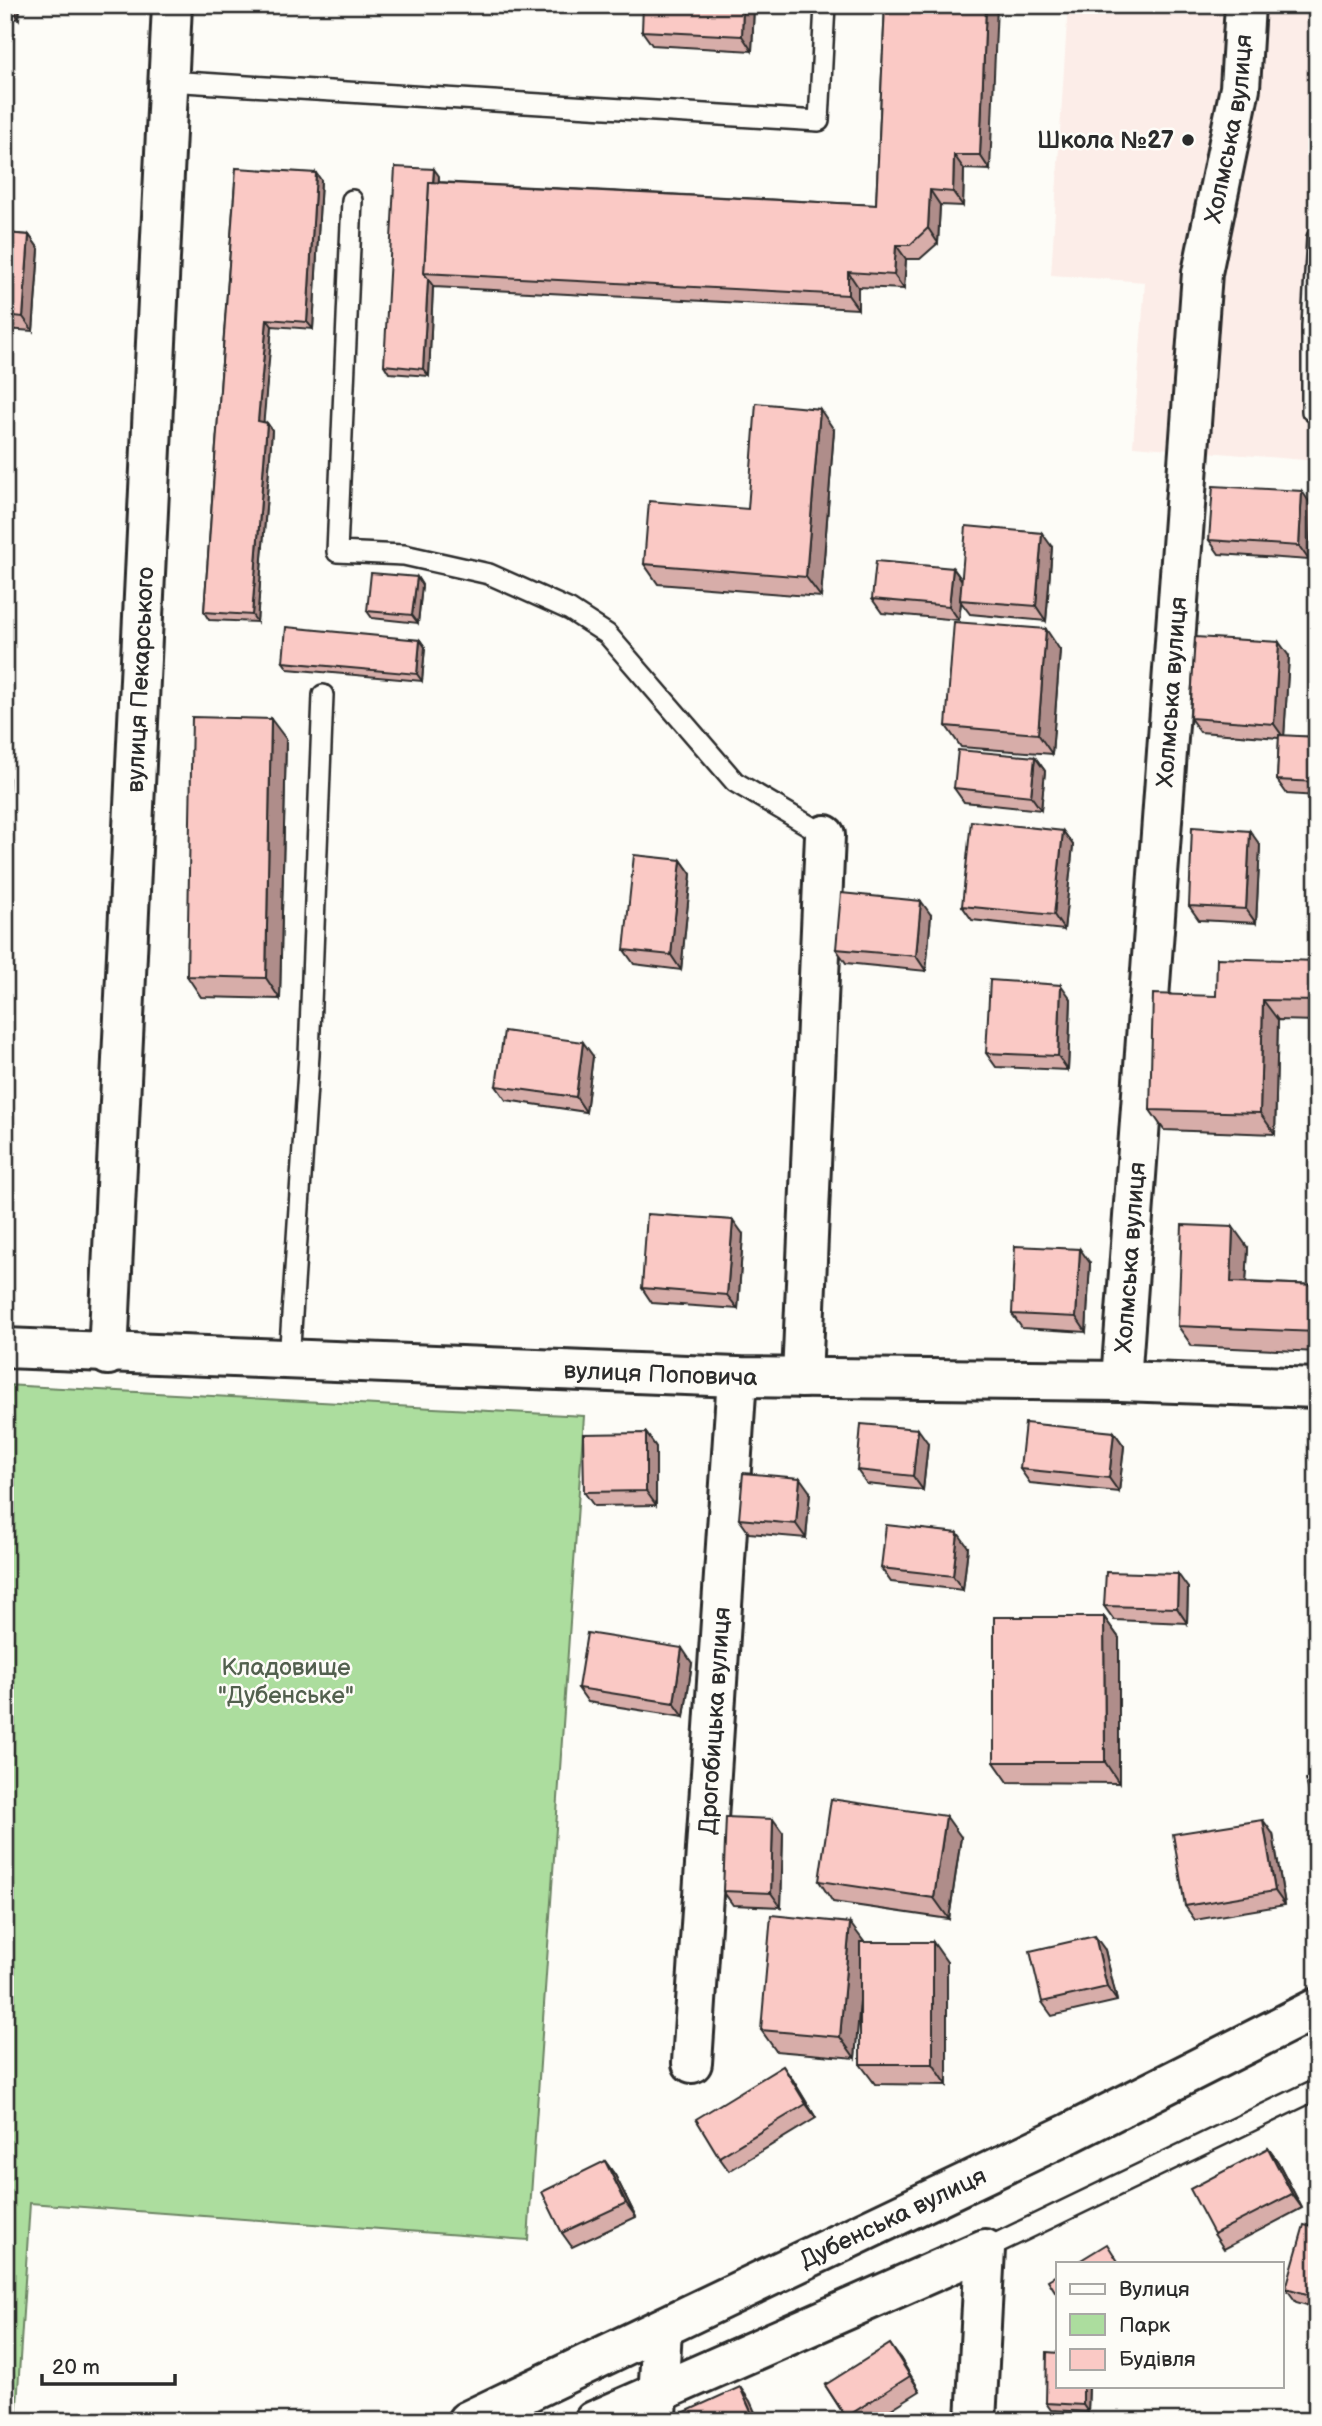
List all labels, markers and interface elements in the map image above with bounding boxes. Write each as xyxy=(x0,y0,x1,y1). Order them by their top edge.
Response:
street label: Холмська вулиця xyxy=(1199,33,1258,226)
place label: Школа №27 xyxy=(1037,126,1174,155)
marker: Школа №27 xyxy=(1180,132,1196,148)
street label: вулиця Пекарського xyxy=(121,566,160,793)
street label: Холмська вулиця xyxy=(1150,595,1193,788)
street label: Холмська вулиця xyxy=(1109,1161,1152,1354)
street label: вулиця Поповича xyxy=(563,1356,758,1392)
street label: Дрогобицька вулиця xyxy=(693,1606,737,1836)
park label: Кладовище "Дубенське" xyxy=(218,1653,354,1710)
street label: Дубенська вулиця xyxy=(795,2161,991,2275)
legend xyxy=(1056,2262,1284,2388)
text: Вулиця xyxy=(1119,2277,1190,2302)
text: Парк xyxy=(1119,2313,1170,2338)
scale bar xyxy=(42,2342,175,2386)
text: Будівля xyxy=(1119,2347,1196,2372)
text: 20 m xyxy=(52,2355,100,2380)

